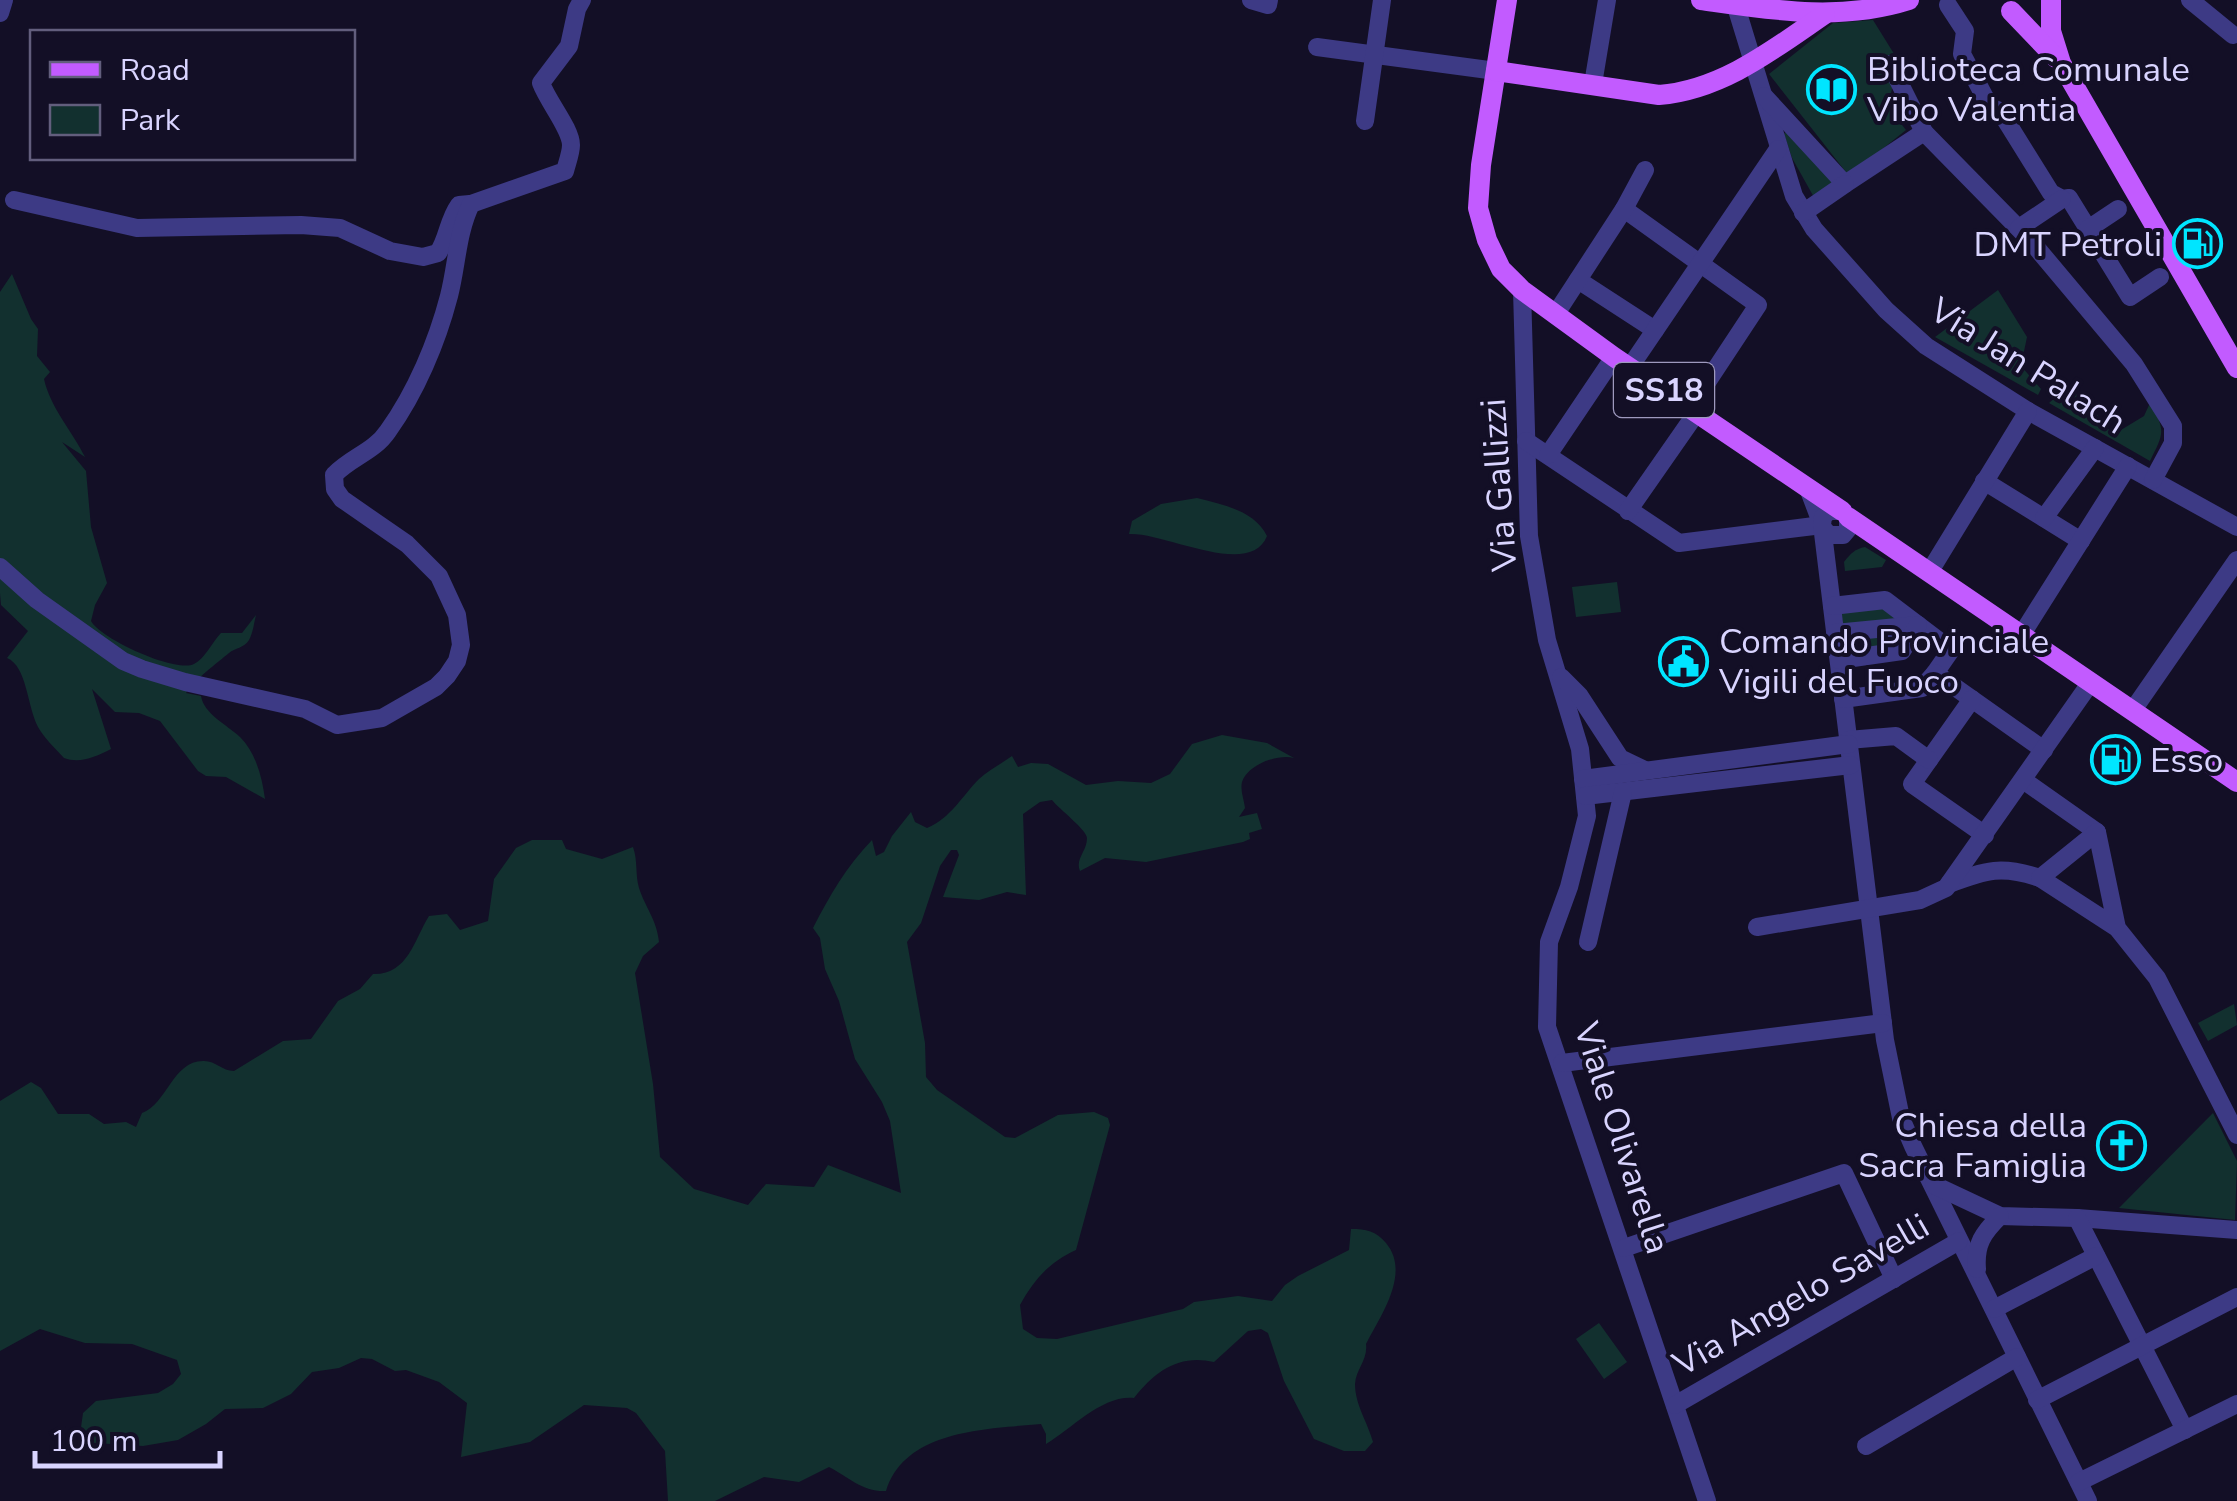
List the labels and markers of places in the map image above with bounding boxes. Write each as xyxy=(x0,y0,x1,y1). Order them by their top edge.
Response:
place label: Biblioteca Comunale Vibo Valentia xyxy=(1866,46,2190,133)
library icon: Biblioteca Comunale Vibo Valentia xyxy=(1806,63,1858,115)
fuel station icon: DMT Petroli xyxy=(2171,218,2223,270)
place label: DMT Petroli xyxy=(1974,221,2162,268)
place label: Comando Provinciale Vigili del Fuoco xyxy=(1718,618,2049,705)
public building icon: Comando Provinciale Vigili del Fuoco xyxy=(1658,635,1710,687)
fuel station icon: Esso xyxy=(2089,734,2141,786)
place label: Esso xyxy=(2150,737,2223,784)
place label: Chiesa della Sacra Famiglia xyxy=(1858,1102,2087,1189)
church icon: Chiesa della Sacra Famiglia xyxy=(2096,1119,2148,1171)

